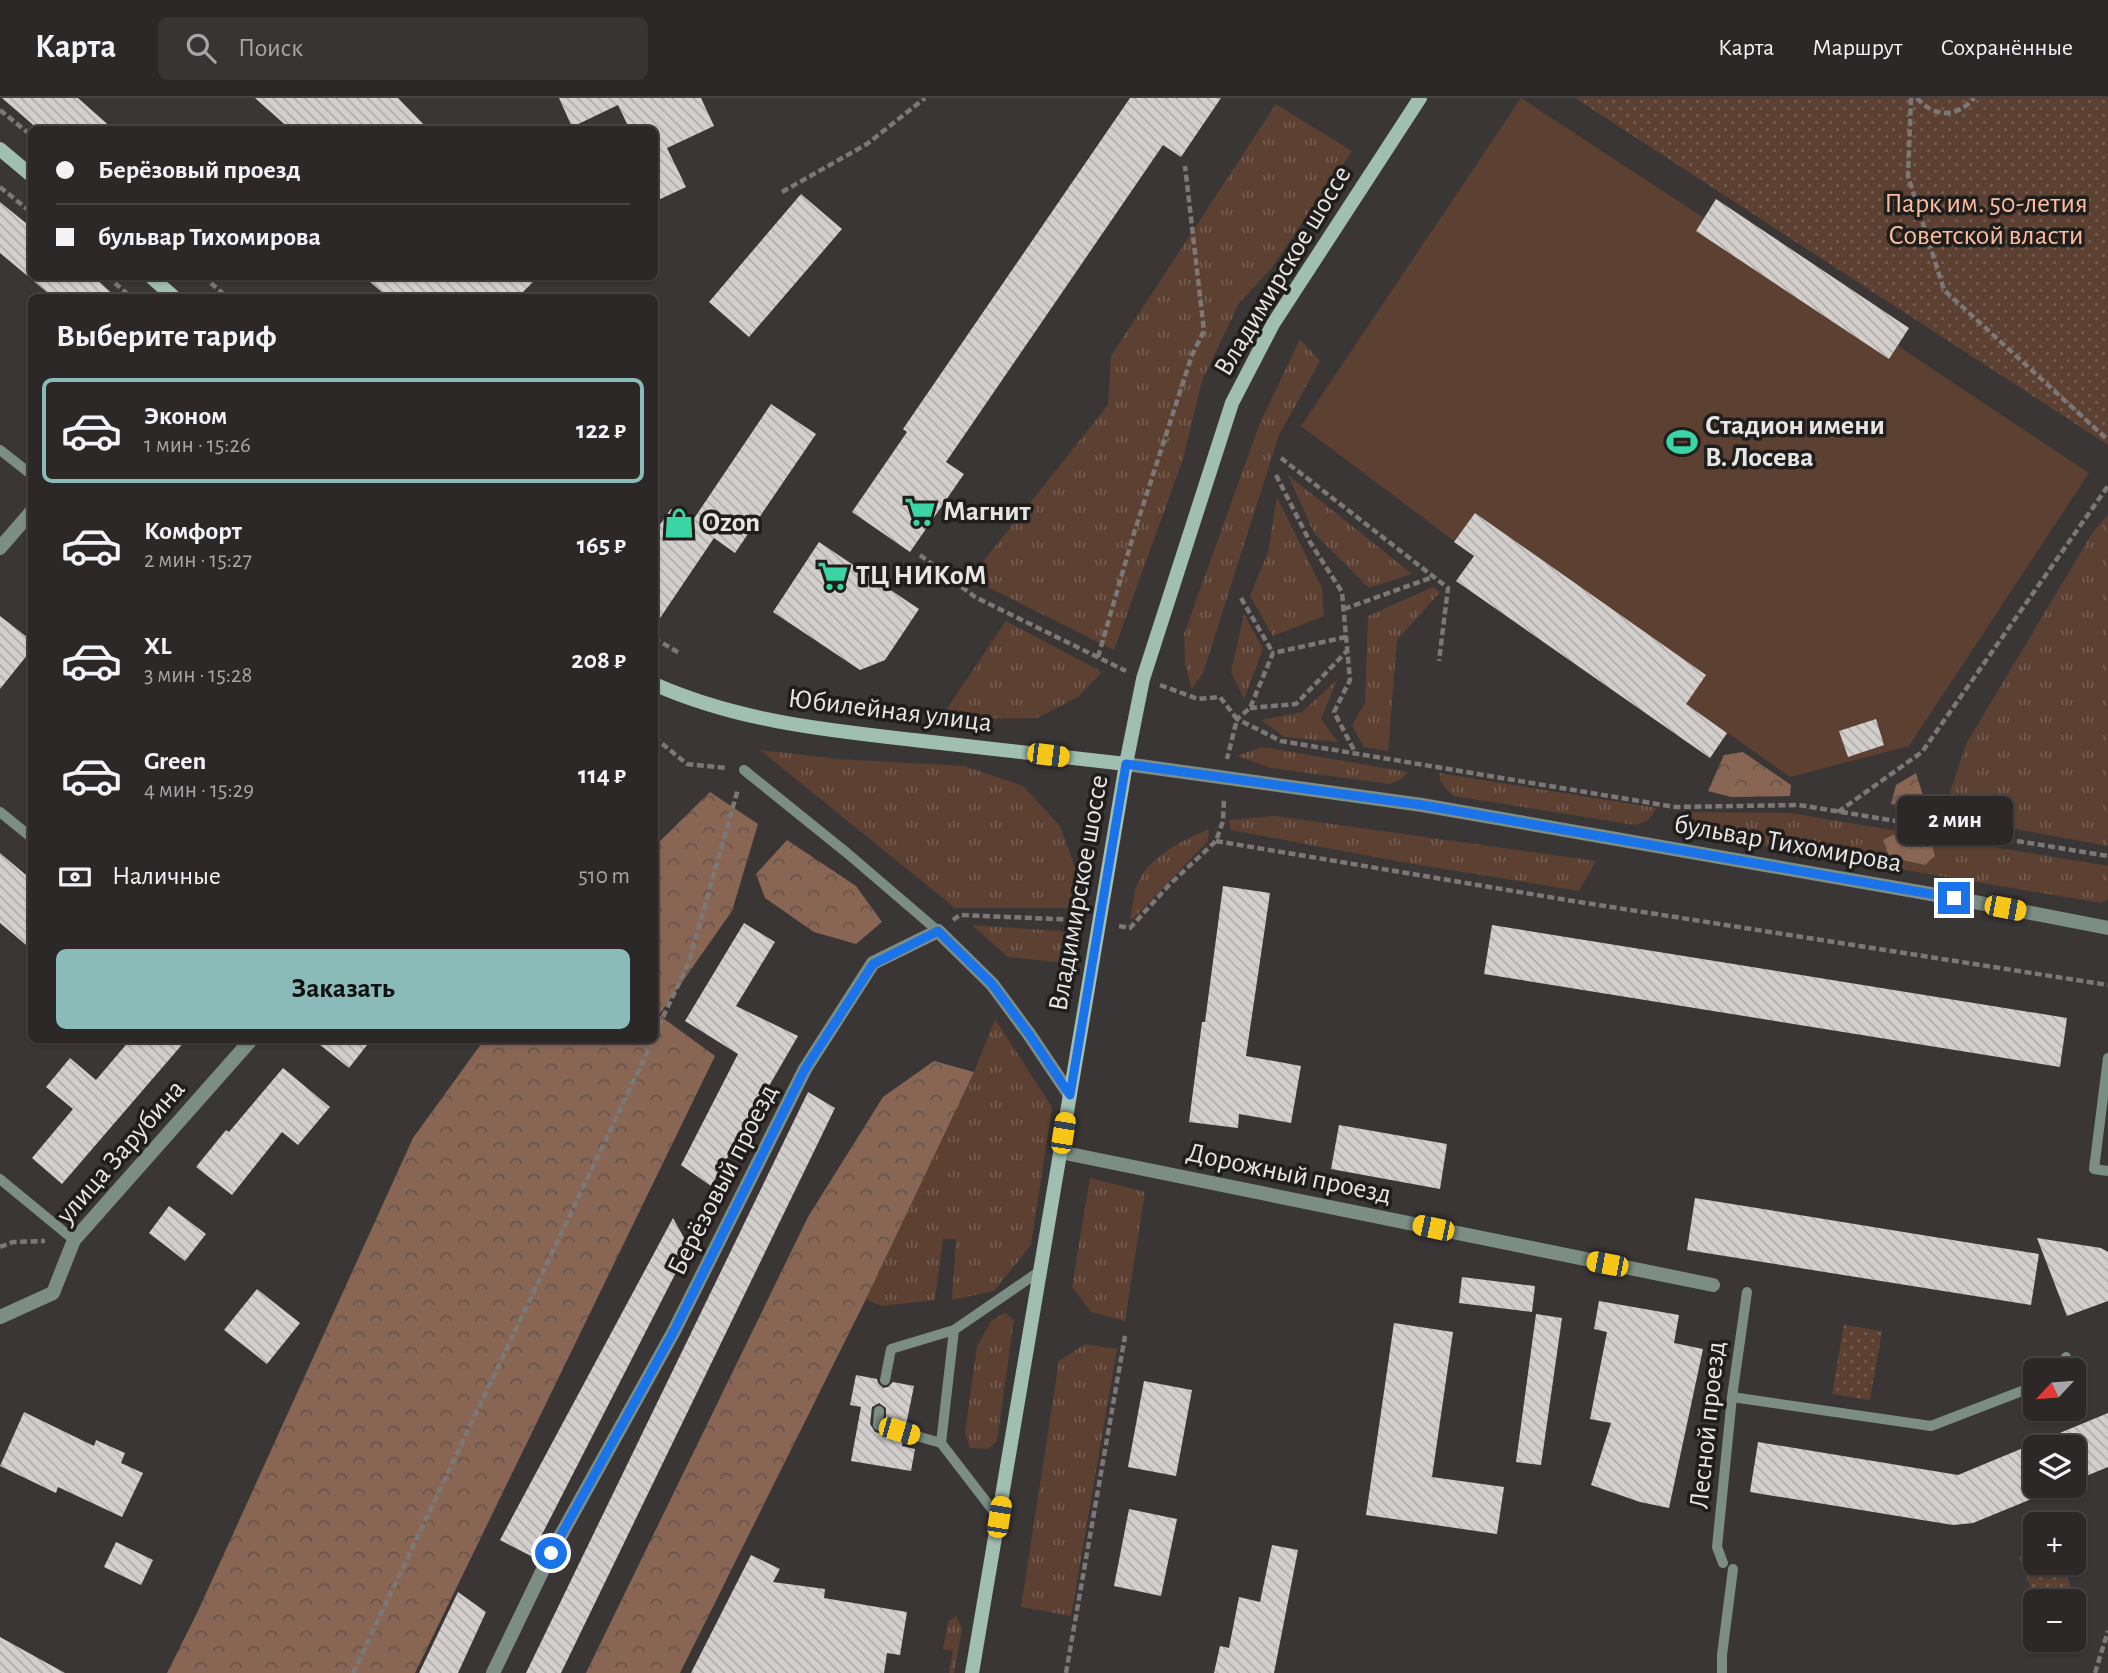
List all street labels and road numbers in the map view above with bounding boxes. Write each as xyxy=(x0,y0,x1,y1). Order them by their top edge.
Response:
street label: Владимирское шоссе xyxy=(1209,161,1357,381)
street label: Юбилейная улица xyxy=(786,685,994,737)
street label: Владимирское шоссе xyxy=(1044,773,1114,1013)
street label: бульвар Тихомирова xyxy=(1672,810,1904,878)
street label: улица Зарубина xyxy=(51,1075,191,1230)
street label: Берёзовый проезд xyxy=(663,1080,783,1280)
street label: Дорожный проезд xyxy=(1184,1139,1394,1209)
street label: Лесной проезд xyxy=(1685,1340,1731,1510)

